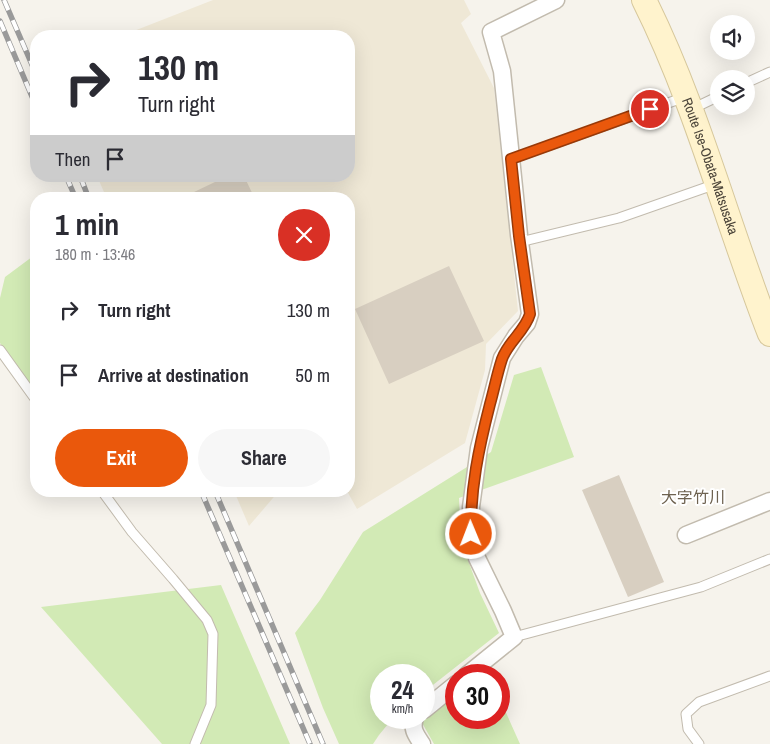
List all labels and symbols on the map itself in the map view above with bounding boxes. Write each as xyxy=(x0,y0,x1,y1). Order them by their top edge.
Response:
pin xyxy=(629,88,671,130)
street label: Route Ise-Obata-Matsusaka xyxy=(678,95,743,237)
district label: 大字竹川 xyxy=(661,486,725,508)
position arrow xyxy=(444,507,496,559)
speed limit sign: 30 xyxy=(445,664,510,729)

